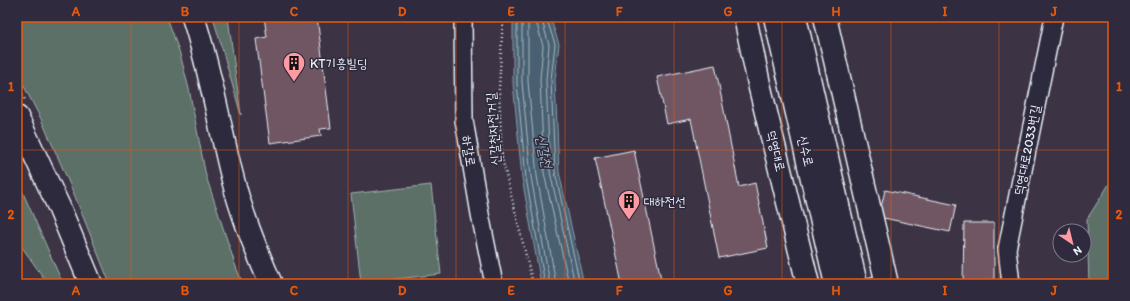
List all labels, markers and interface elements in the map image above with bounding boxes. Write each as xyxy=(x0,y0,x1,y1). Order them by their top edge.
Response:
text: A xyxy=(71,4,81,19)
text: B xyxy=(181,4,190,19)
text: C xyxy=(290,4,299,19)
text: D xyxy=(398,4,407,19)
text: E xyxy=(507,4,515,19)
text: F xyxy=(616,4,623,19)
text: G xyxy=(724,4,733,19)
text: H xyxy=(832,4,841,19)
text: I xyxy=(943,4,948,19)
text: J xyxy=(1050,4,1058,19)
building icon: KT기흥빌딩 xyxy=(281,50,307,83)
place label: KT기흥빌딩 xyxy=(310,56,367,71)
text: 1 xyxy=(8,79,14,94)
text: 1 xyxy=(1116,79,1122,94)
street label: 신갈천자전거길 xyxy=(483,92,503,166)
street label: 덕영대로2033번길 xyxy=(1011,104,1043,196)
street label: 덕영대로 xyxy=(764,129,788,173)
water label: 신갈천 xyxy=(532,133,556,171)
street label: 하갈로 xyxy=(459,134,479,168)
street label: 신수로 xyxy=(795,134,817,168)
building icon: 대하전선 xyxy=(616,188,642,221)
place label: 대하전선 xyxy=(644,194,686,209)
text: 2 xyxy=(8,207,15,222)
text: 2 xyxy=(1116,207,1123,222)
north arrow xyxy=(1052,223,1092,263)
text: N xyxy=(1071,243,1084,258)
text: A xyxy=(71,283,81,298)
text: B xyxy=(181,283,190,298)
text: C xyxy=(290,283,299,298)
text: D xyxy=(398,283,407,298)
text: E xyxy=(507,283,515,298)
text: F xyxy=(616,283,623,298)
text: G xyxy=(724,283,733,298)
text: H xyxy=(832,283,841,298)
text: I xyxy=(943,283,948,298)
text: J xyxy=(1050,283,1058,298)

